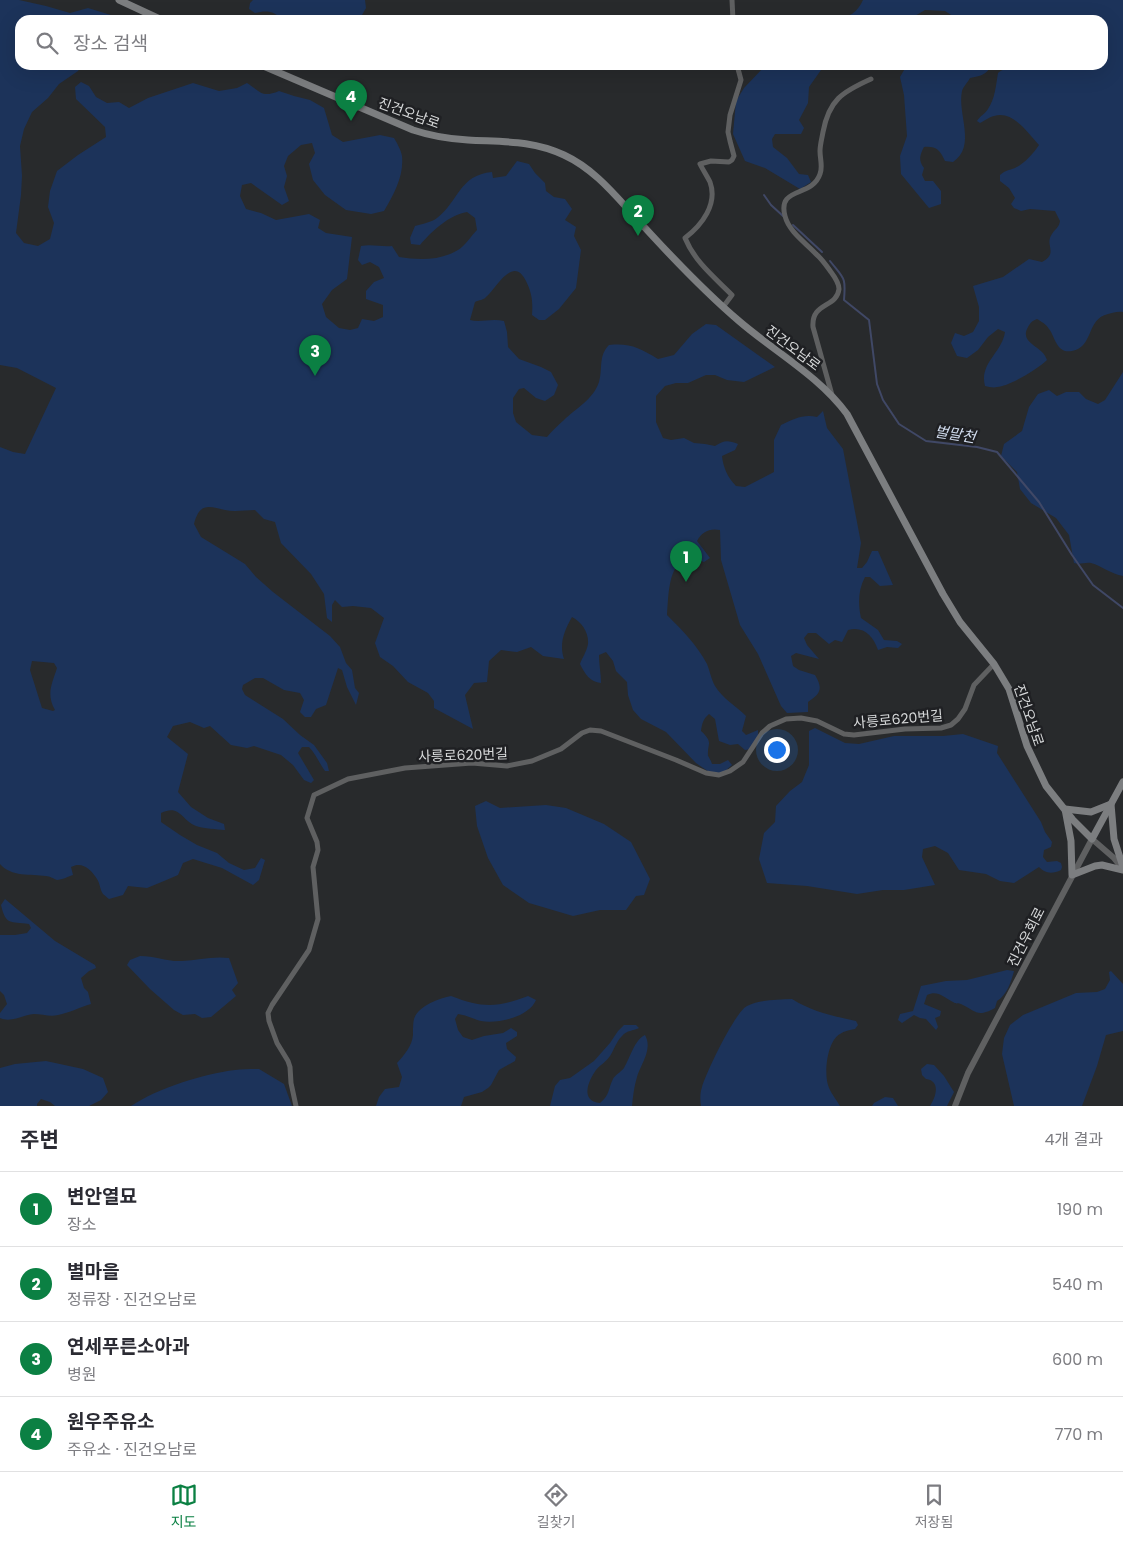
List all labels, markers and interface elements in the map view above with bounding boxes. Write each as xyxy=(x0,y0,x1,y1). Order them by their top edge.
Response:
search box xyxy=(15,15,1108,70)
icon: search xyxy=(33,29,61,57)
text: 장소 검색 xyxy=(73,30,148,57)
pin: 4 xyxy=(335,80,367,121)
street label: 진건오남로 xyxy=(375,93,443,133)
pin: 2 xyxy=(622,195,654,236)
street label: 진건오남로 xyxy=(761,321,825,375)
pin: 3 xyxy=(299,335,331,376)
water label: 벌말천 xyxy=(933,420,979,448)
pin: 1 xyxy=(670,541,702,582)
street label: 진건오남로 xyxy=(1009,681,1049,749)
street label: 사릉로620번길 xyxy=(852,705,944,733)
your location xyxy=(764,737,790,763)
street label: 사릉로620번길 xyxy=(418,743,508,767)
street label: 진건우회로 xyxy=(1002,904,1050,970)
text: 주변 xyxy=(20,1125,59,1154)
text: 4개 결과 xyxy=(1045,1128,1103,1151)
text: 변안열묘 xyxy=(67,1183,137,1210)
text: 1 xyxy=(33,1198,39,1221)
text: 190 m xyxy=(1057,1198,1103,1221)
text: 장소 xyxy=(67,1213,96,1236)
text: 별마을 xyxy=(67,1258,119,1285)
text: 2 xyxy=(31,1273,41,1296)
text: 540 m xyxy=(1052,1273,1103,1296)
text: 정류장 · 진건오남로 xyxy=(67,1288,197,1311)
text: 연세푸른소아과 xyxy=(67,1333,189,1360)
text: 3 xyxy=(31,1348,41,1371)
text: 600 m xyxy=(1052,1348,1103,1371)
text: 병원 xyxy=(67,1363,96,1386)
text: 원우주유소 xyxy=(67,1408,154,1435)
text: 4 xyxy=(31,1423,41,1446)
text: 770 m xyxy=(1055,1423,1103,1446)
text: 주유소 · 진건오남로 xyxy=(67,1438,197,1461)
tab: 지도 xyxy=(170,1481,198,1533)
tab: 길찾기 xyxy=(537,1481,575,1533)
tab: 저장됨 xyxy=(915,1481,953,1533)

